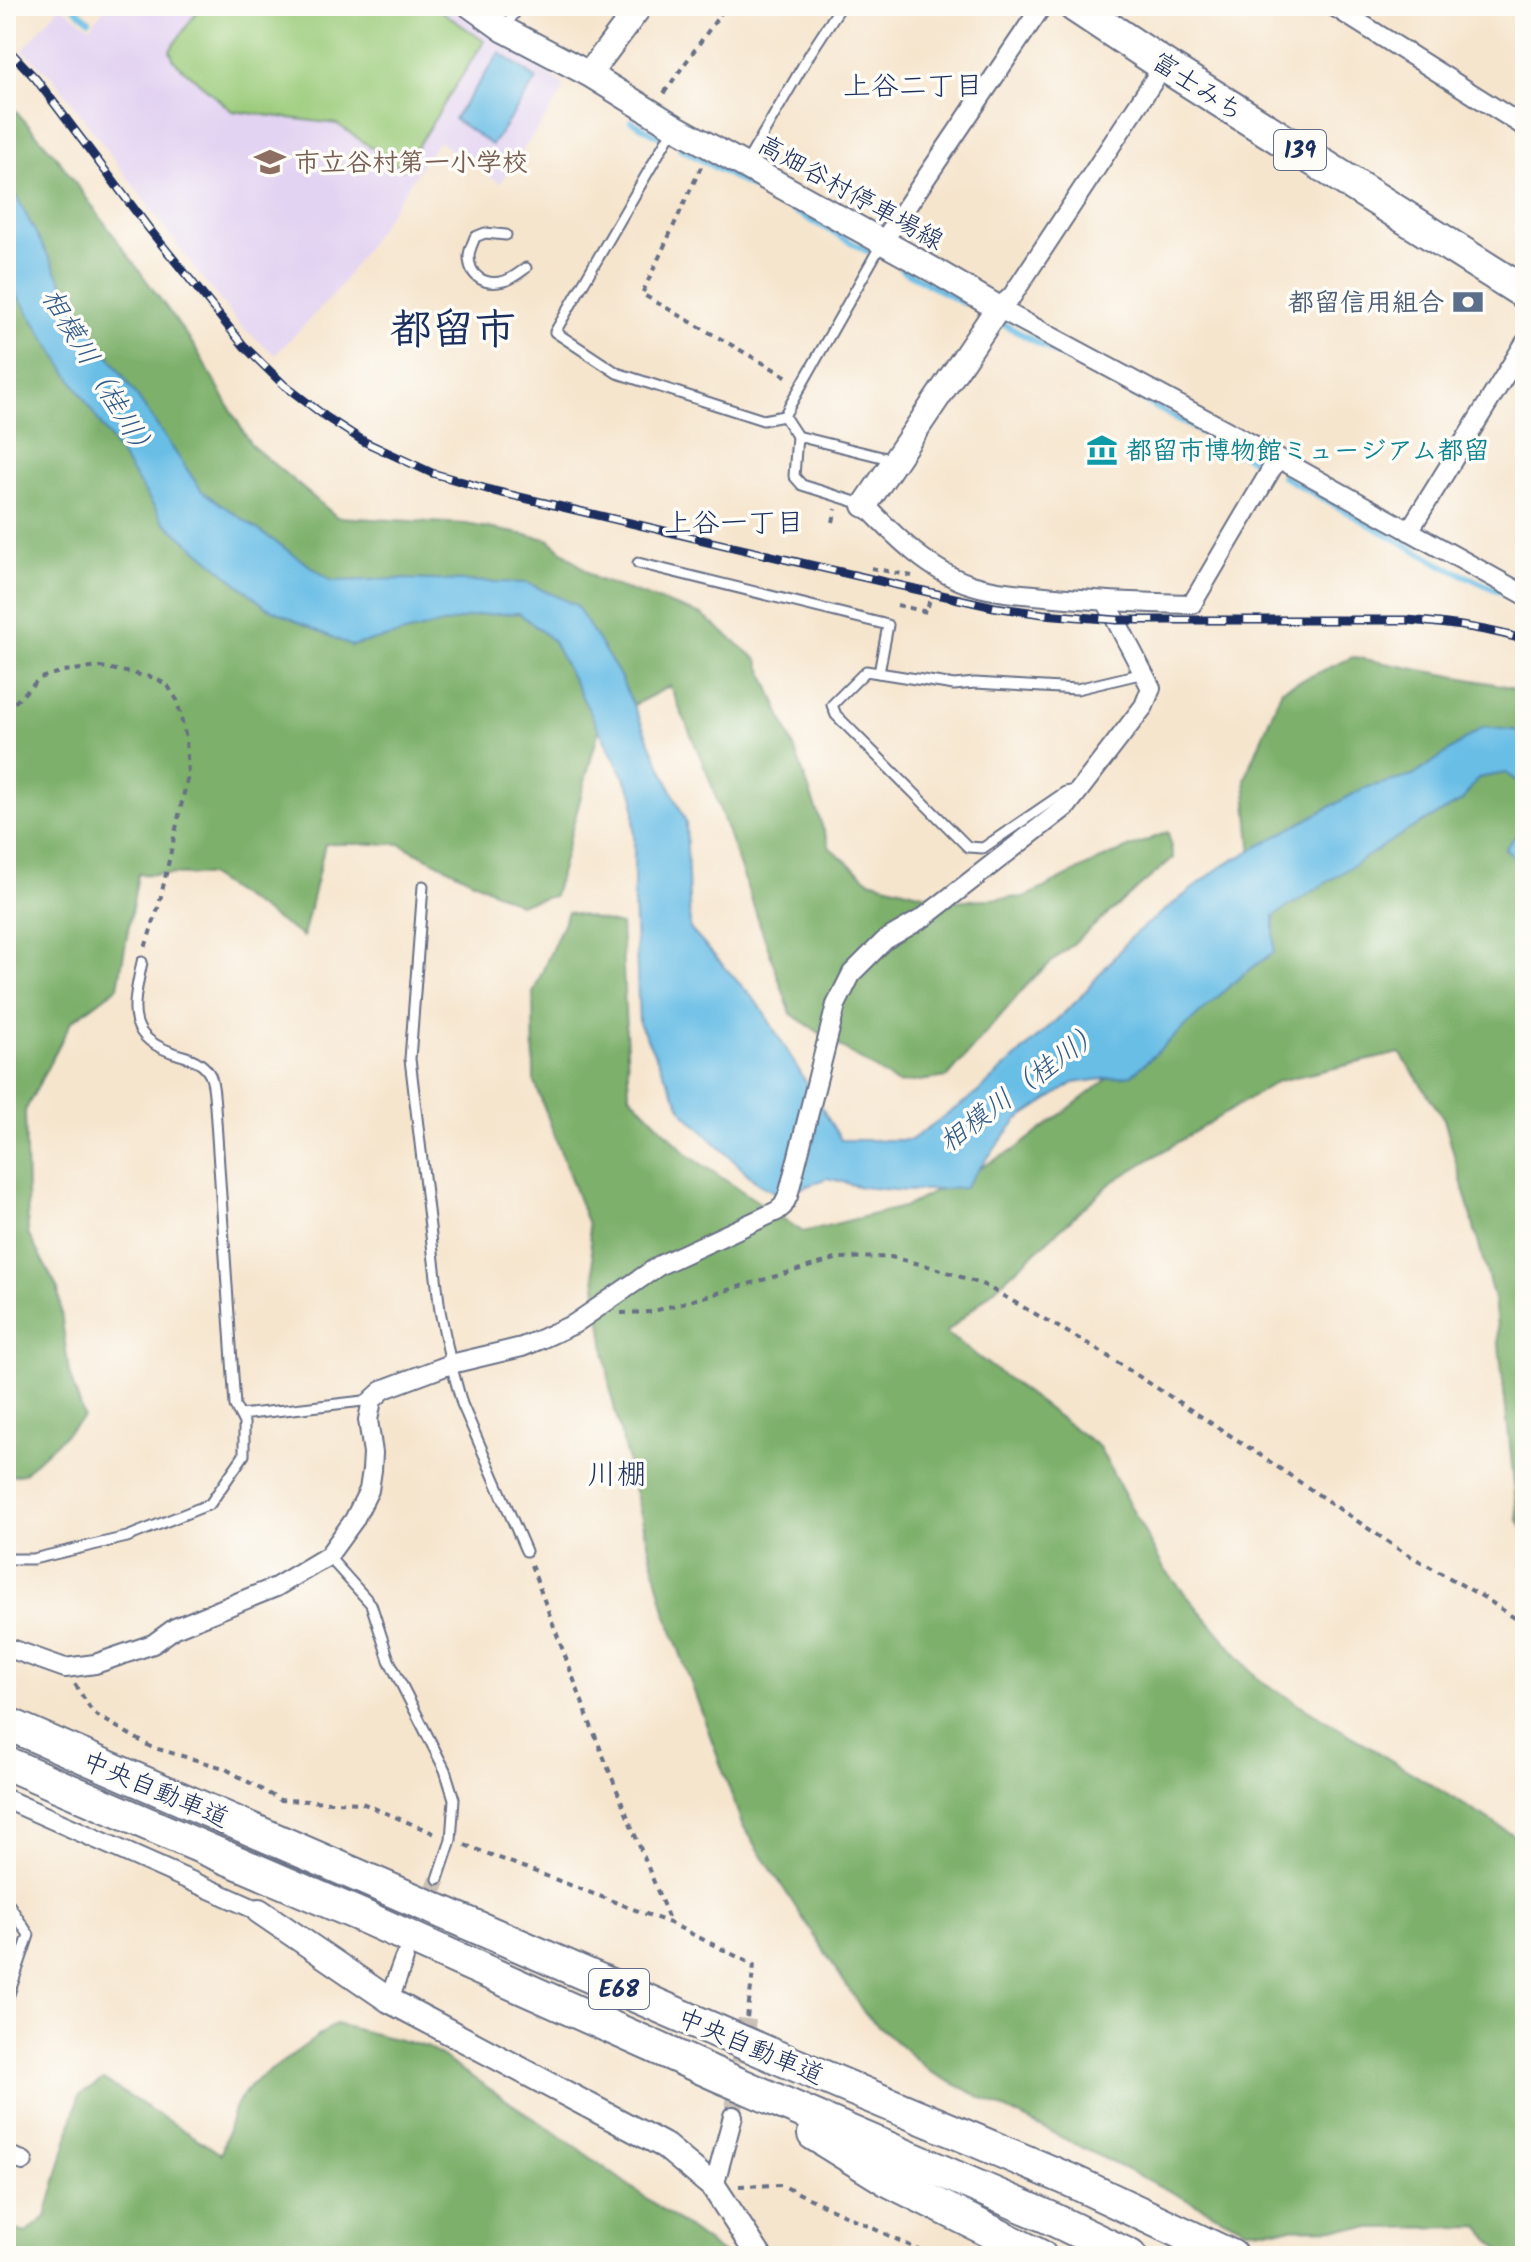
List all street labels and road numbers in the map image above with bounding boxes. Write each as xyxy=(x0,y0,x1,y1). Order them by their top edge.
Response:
street label: 富士みち xyxy=(1142,42,1252,133)
street label: 高畑谷村停車場線 xyxy=(749,125,951,263)
road number: 139 xyxy=(1274,130,1326,170)
street label: 中央自動車道 xyxy=(75,1741,235,1841)
road number: E68 xyxy=(589,1969,649,2009)
street label: 中央自動車道 xyxy=(670,1998,830,2098)

